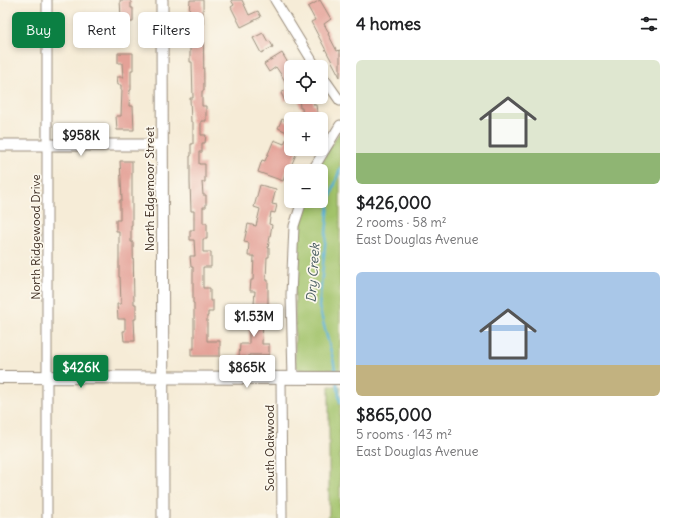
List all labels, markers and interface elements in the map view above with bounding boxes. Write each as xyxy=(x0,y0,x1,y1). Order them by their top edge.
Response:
chip: Buy xyxy=(12,12,65,48)
chip: Rent xyxy=(73,12,130,48)
chip: Filters xyxy=(138,12,204,48)
text: 4 homes xyxy=(356,13,421,35)
icon: filters xyxy=(638,13,660,35)
map controls xyxy=(284,60,328,208)
button: locate xyxy=(284,60,328,104)
icon: home xyxy=(472,86,544,158)
button: + xyxy=(284,112,328,156)
pin: $958K xyxy=(53,123,109,157)
text: $958K xyxy=(62,127,100,144)
street label: North Edgemoor Street xyxy=(142,127,157,251)
button: − xyxy=(284,164,328,208)
street label: North Ridgewood Drive xyxy=(28,174,43,300)
text: $426,000 xyxy=(356,192,432,214)
text: 2 rooms · 58 m² xyxy=(356,214,447,231)
text: East Douglas Avenue xyxy=(356,231,479,248)
water label: Dry Creek xyxy=(302,242,324,303)
icon: home xyxy=(472,298,544,370)
pin: $1.53M xyxy=(221,304,287,338)
text: $1.53M xyxy=(234,308,274,325)
pin: $426K xyxy=(53,355,109,389)
pin: $865K xyxy=(219,355,275,389)
text: $426K xyxy=(62,359,100,376)
text: $865K xyxy=(228,359,266,376)
text: $865,000 xyxy=(356,404,432,426)
street label: South Oakwood xyxy=(262,405,277,491)
text: 5 rooms · 143 m² xyxy=(356,426,452,443)
text: East Douglas Avenue xyxy=(356,443,479,460)

